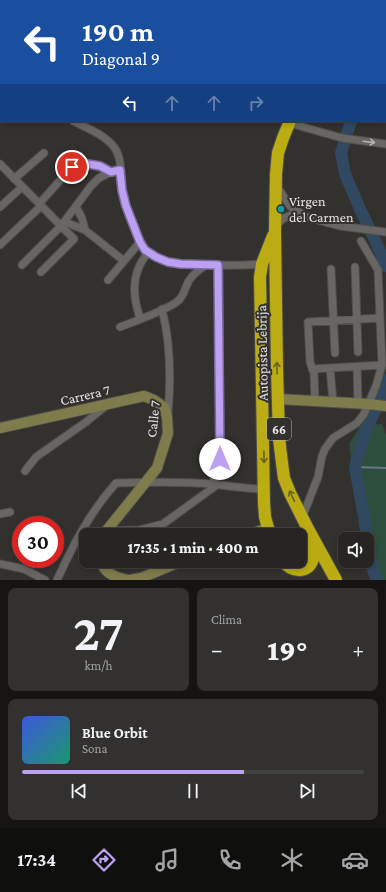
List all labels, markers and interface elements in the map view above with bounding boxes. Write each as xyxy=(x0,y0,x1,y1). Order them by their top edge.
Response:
icon: left xyxy=(16,16,68,68)
text: 190 m xyxy=(82,16,154,47)
text: Diagonal 9 xyxy=(82,49,160,69)
icon: left xyxy=(119,92,141,114)
icon: ahead xyxy=(161,92,183,114)
icon: ahead xyxy=(203,92,225,114)
icon: right xyxy=(245,92,267,114)
one-way arrow xyxy=(362,138,375,146)
pin xyxy=(55,150,89,184)
icon: arrive xyxy=(61,156,83,178)
place label: Virgen del Carmen xyxy=(289,193,354,225)
marker: Virgen del Carmen xyxy=(276,204,286,214)
street label: Autopista Lebrija xyxy=(253,304,272,401)
one-way arrow xyxy=(273,362,281,375)
street label: Carrera 7 xyxy=(58,381,112,409)
street label: Calle 7 xyxy=(143,399,163,438)
road number: 66 xyxy=(267,418,291,440)
position arrow xyxy=(199,438,241,480)
one-way arrow xyxy=(260,450,268,463)
one-way arrow xyxy=(287,490,295,502)
speed limit sign: 30 xyxy=(12,516,64,568)
map controls xyxy=(338,532,374,568)
button: sound xyxy=(338,532,374,568)
text: 17:35 · 1 min · 400 m xyxy=(127,540,259,556)
text: 27 xyxy=(73,603,124,661)
text: Clima xyxy=(211,612,242,627)
text: 19° xyxy=(267,633,308,666)
text: − xyxy=(211,637,223,662)
text: + xyxy=(352,637,364,662)
text: km/h xyxy=(84,658,113,673)
text: Blue Orbit xyxy=(82,725,148,741)
text: Sona xyxy=(82,741,108,756)
icon: previous xyxy=(68,780,90,802)
icon: pause xyxy=(182,780,204,802)
icon: next xyxy=(296,780,318,802)
icon: directions xyxy=(90,846,118,874)
icon: music xyxy=(153,846,181,874)
icon: phone xyxy=(216,846,244,874)
icon: climate xyxy=(278,846,306,874)
icon: car xyxy=(341,846,369,874)
text: 17:34 xyxy=(17,850,56,870)

